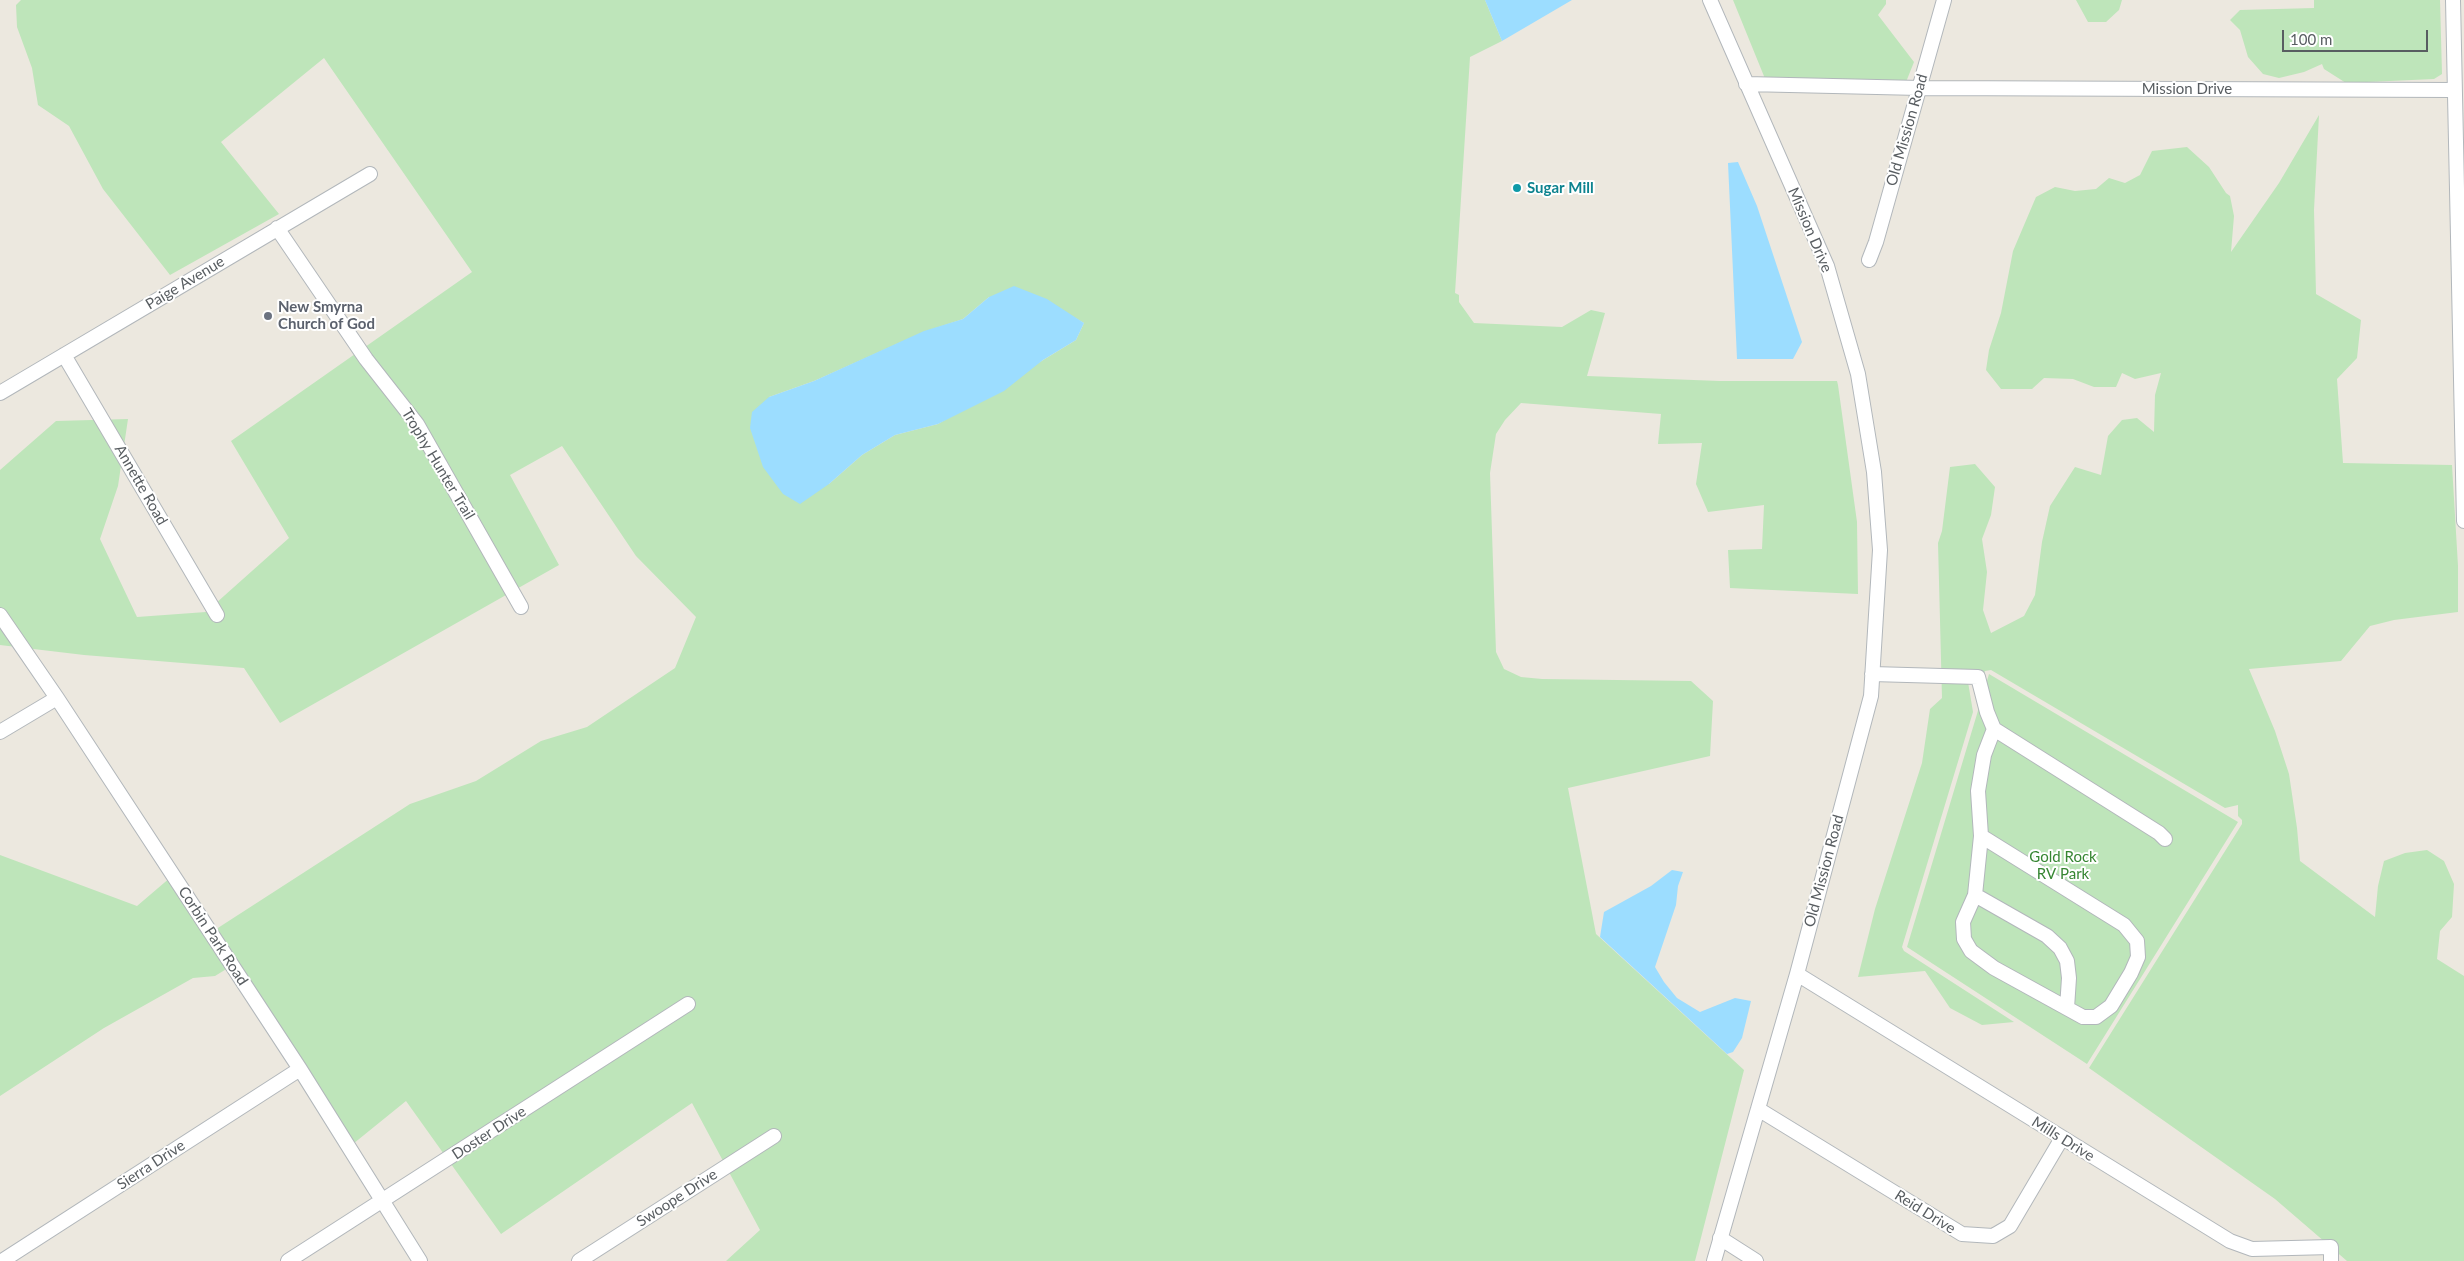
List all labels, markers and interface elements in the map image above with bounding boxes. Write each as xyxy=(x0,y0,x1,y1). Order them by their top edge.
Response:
scale bar xyxy=(2284,20,2430,52)
text: 100 m xyxy=(2290,30,2332,48)
street label: Old Mission Road xyxy=(1882,72,1932,188)
street label: Mission Drive xyxy=(2142,80,2232,98)
place label: Sugar Mill xyxy=(1527,179,1594,197)
marker: Sugar Mill xyxy=(1511,182,1523,194)
street label: Mission Drive xyxy=(1784,185,1836,275)
street label: Paige Avenue xyxy=(142,252,228,314)
place label: New Smyrna Church of God xyxy=(278,298,375,333)
marker: New Smyrna Church of God xyxy=(262,310,274,322)
street label: Trophy Hunter Trail xyxy=(398,405,478,523)
street label: Annette Road xyxy=(111,442,171,528)
street label: Old Mission Road xyxy=(1800,813,1848,929)
park label: Gold Rock RV Park xyxy=(2029,848,2097,883)
street label: Corbin Park Road xyxy=(174,883,252,989)
street label: Doster Drive xyxy=(449,1102,529,1164)
street label: Mills Drive xyxy=(2028,1113,2098,1165)
street label: Sierra Drive xyxy=(114,1136,188,1194)
street label: Swoope Drive xyxy=(633,1165,721,1231)
street label: Reid Drive xyxy=(1891,1186,1959,1238)

